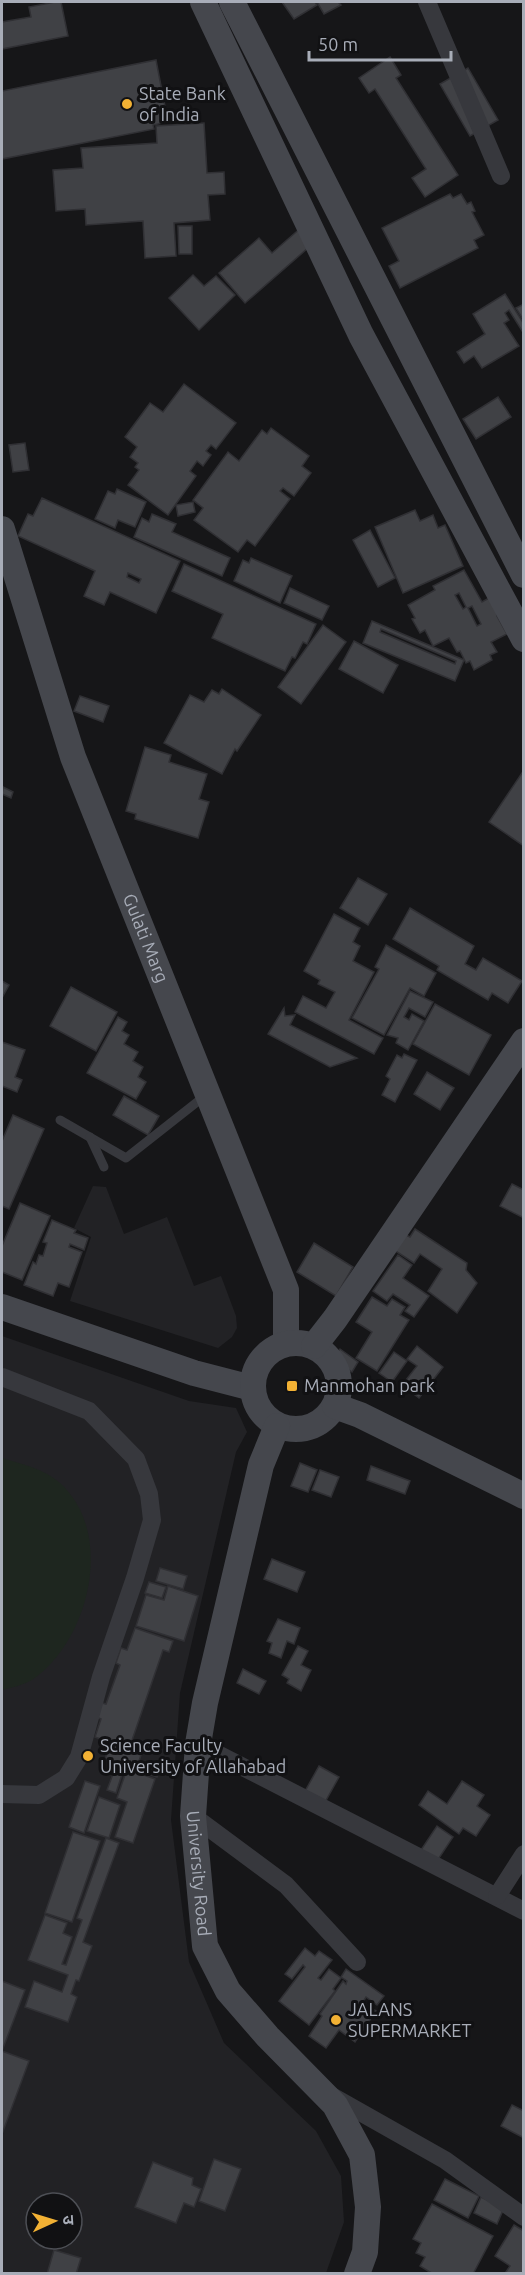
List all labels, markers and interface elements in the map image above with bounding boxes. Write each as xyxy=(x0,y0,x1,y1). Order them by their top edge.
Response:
scale bar xyxy=(309,24,452,62)
text: 50 m xyxy=(318,34,358,54)
place label: State Bank of India xyxy=(139,83,226,124)
marker: State Bank of India xyxy=(120,97,134,111)
street label: Gulati Marg xyxy=(120,891,173,985)
place label: Manmohan park xyxy=(304,1375,435,1395)
marker: Manmohan park xyxy=(285,1379,299,1393)
place label: Science Faculty University of Allahabad xyxy=(100,1735,286,1776)
marker: Science Faculty University of Allahabad xyxy=(81,1749,95,1763)
street label: University Road xyxy=(184,1810,215,1937)
place label: JALANS SUPERMARKET xyxy=(348,1999,471,2040)
marker: JALANS SUPERMARKET xyxy=(329,2013,343,2027)
north arrow xyxy=(24,2191,84,2251)
text: उ xyxy=(60,2215,78,2226)

